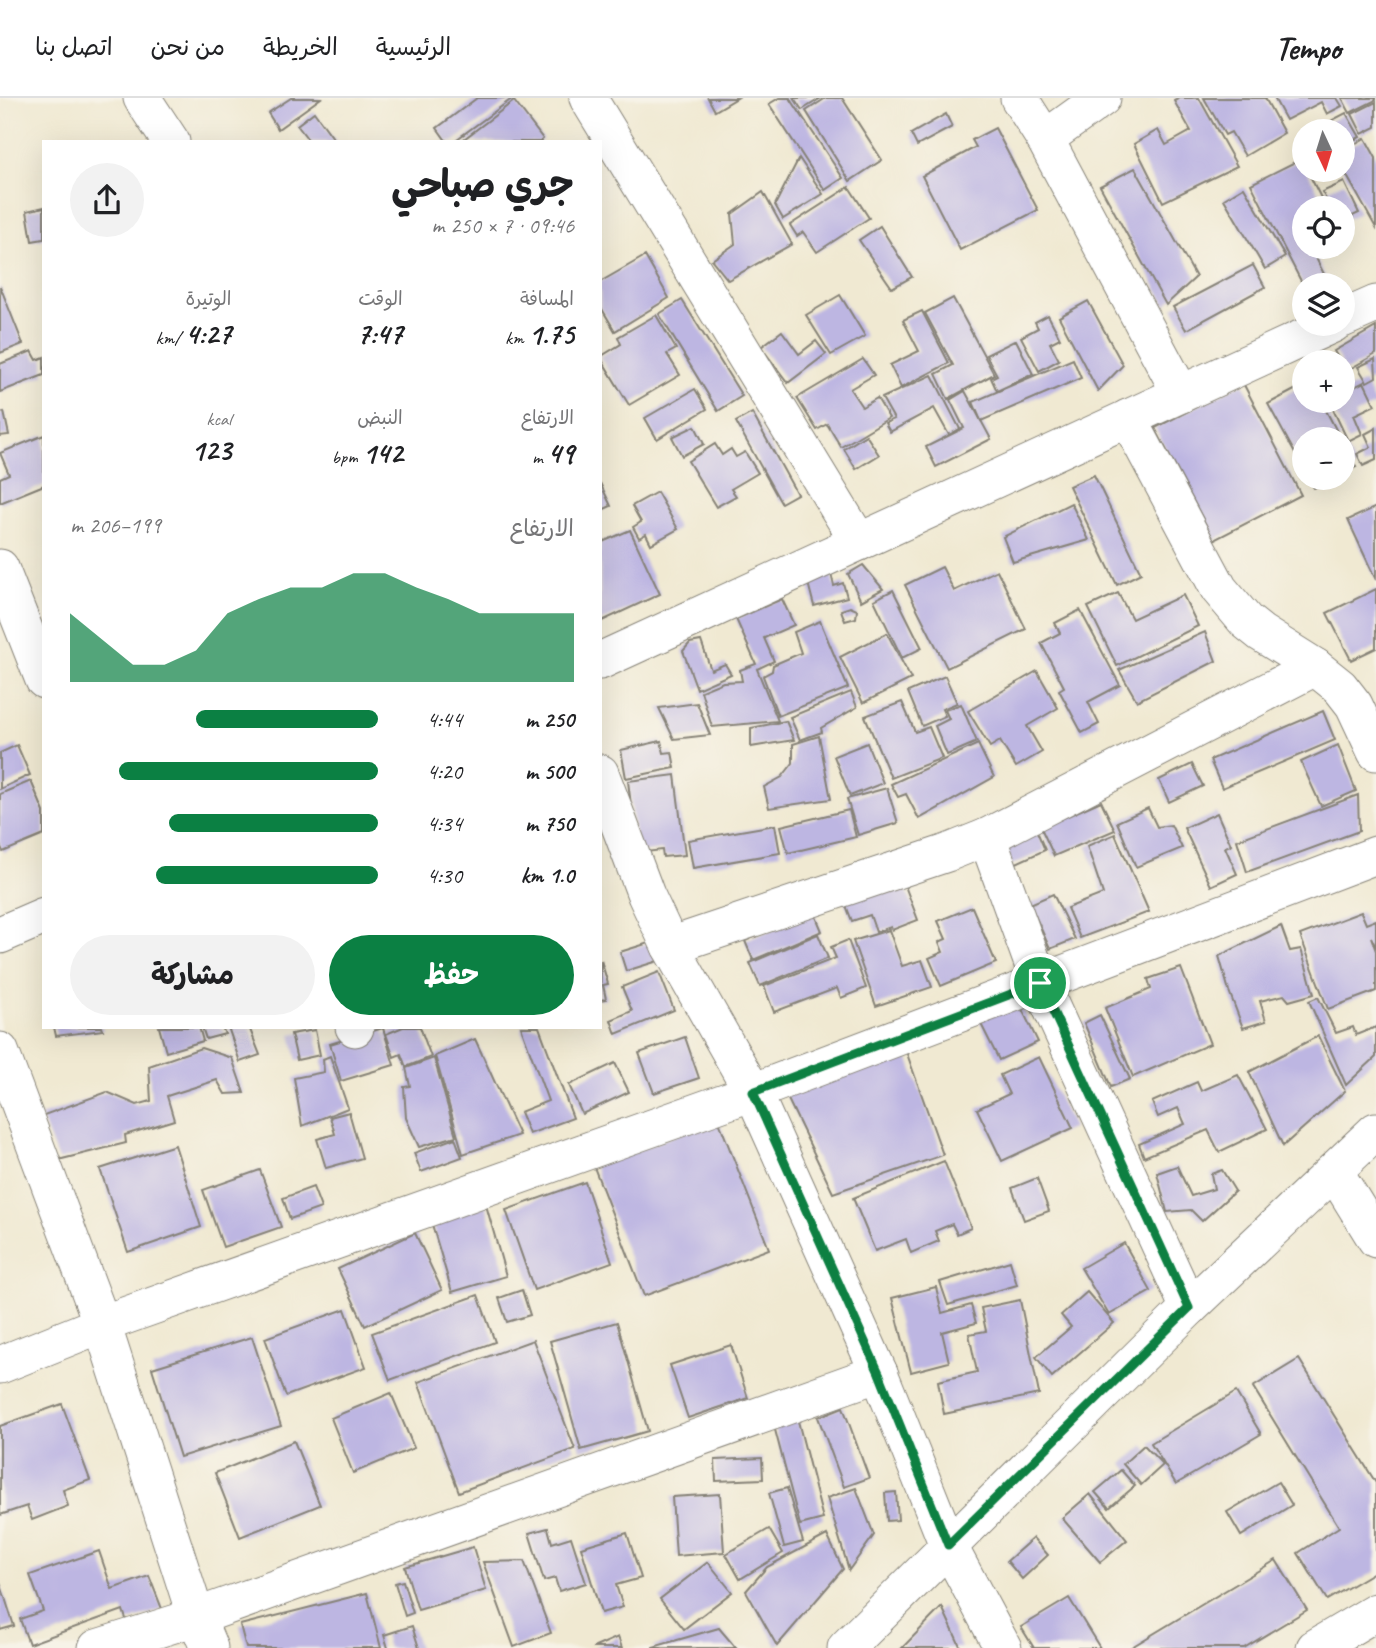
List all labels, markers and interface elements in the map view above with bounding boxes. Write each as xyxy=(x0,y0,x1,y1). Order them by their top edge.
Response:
text: Tempo xyxy=(1275,27,1341,69)
text: اتصل بنا xyxy=(35,32,113,62)
text: من نحن xyxy=(151,32,225,62)
text: الخريطة xyxy=(263,32,338,62)
text: الرئيسية xyxy=(376,32,451,62)
north arrow xyxy=(1292,119,1354,182)
map controls xyxy=(1292,119,1355,490)
text: جري صباحي xyxy=(391,161,574,208)
button: share xyxy=(70,163,144,237)
button: locate xyxy=(1292,196,1355,259)
text: 09:46 · 7 × 250 m xyxy=(431,211,574,240)
button: layers xyxy=(1292,273,1355,336)
text: الوتيرة xyxy=(185,287,231,311)
text: الوقت xyxy=(358,287,403,311)
text: المسافة xyxy=(520,287,574,311)
text: 4:27 xyxy=(185,315,231,353)
text: 7:47 xyxy=(356,315,403,353)
text: 1.75 xyxy=(528,315,574,353)
text: /km xyxy=(156,326,185,350)
text: km xyxy=(505,326,528,350)
button: + xyxy=(1292,350,1355,413)
text: النبض xyxy=(357,406,403,430)
text: الارتفاع xyxy=(521,406,574,430)
text: kcal xyxy=(206,407,231,431)
button: − xyxy=(1292,427,1355,490)
text: 123 xyxy=(191,431,231,469)
text: 142 xyxy=(362,434,403,472)
text: 49 xyxy=(547,434,574,472)
text: bpm xyxy=(331,445,362,469)
text: m xyxy=(532,445,547,469)
text: 199–206 m xyxy=(70,511,161,540)
text: الارتفاع xyxy=(510,514,574,543)
text: 4:44 xyxy=(426,705,462,734)
text: 250 m xyxy=(525,705,574,734)
text: 4:20 xyxy=(426,757,462,786)
text: 500 m xyxy=(525,757,574,786)
text: 4:34 xyxy=(426,809,462,838)
text: 750 m xyxy=(525,809,574,838)
text: 4:30 xyxy=(426,861,462,890)
text: 1.0 km xyxy=(520,861,574,890)
button: مشاركة xyxy=(70,935,315,1015)
button: حفظ xyxy=(329,935,574,1015)
pin xyxy=(1010,953,1070,1013)
icon: arrive xyxy=(1021,964,1059,1002)

